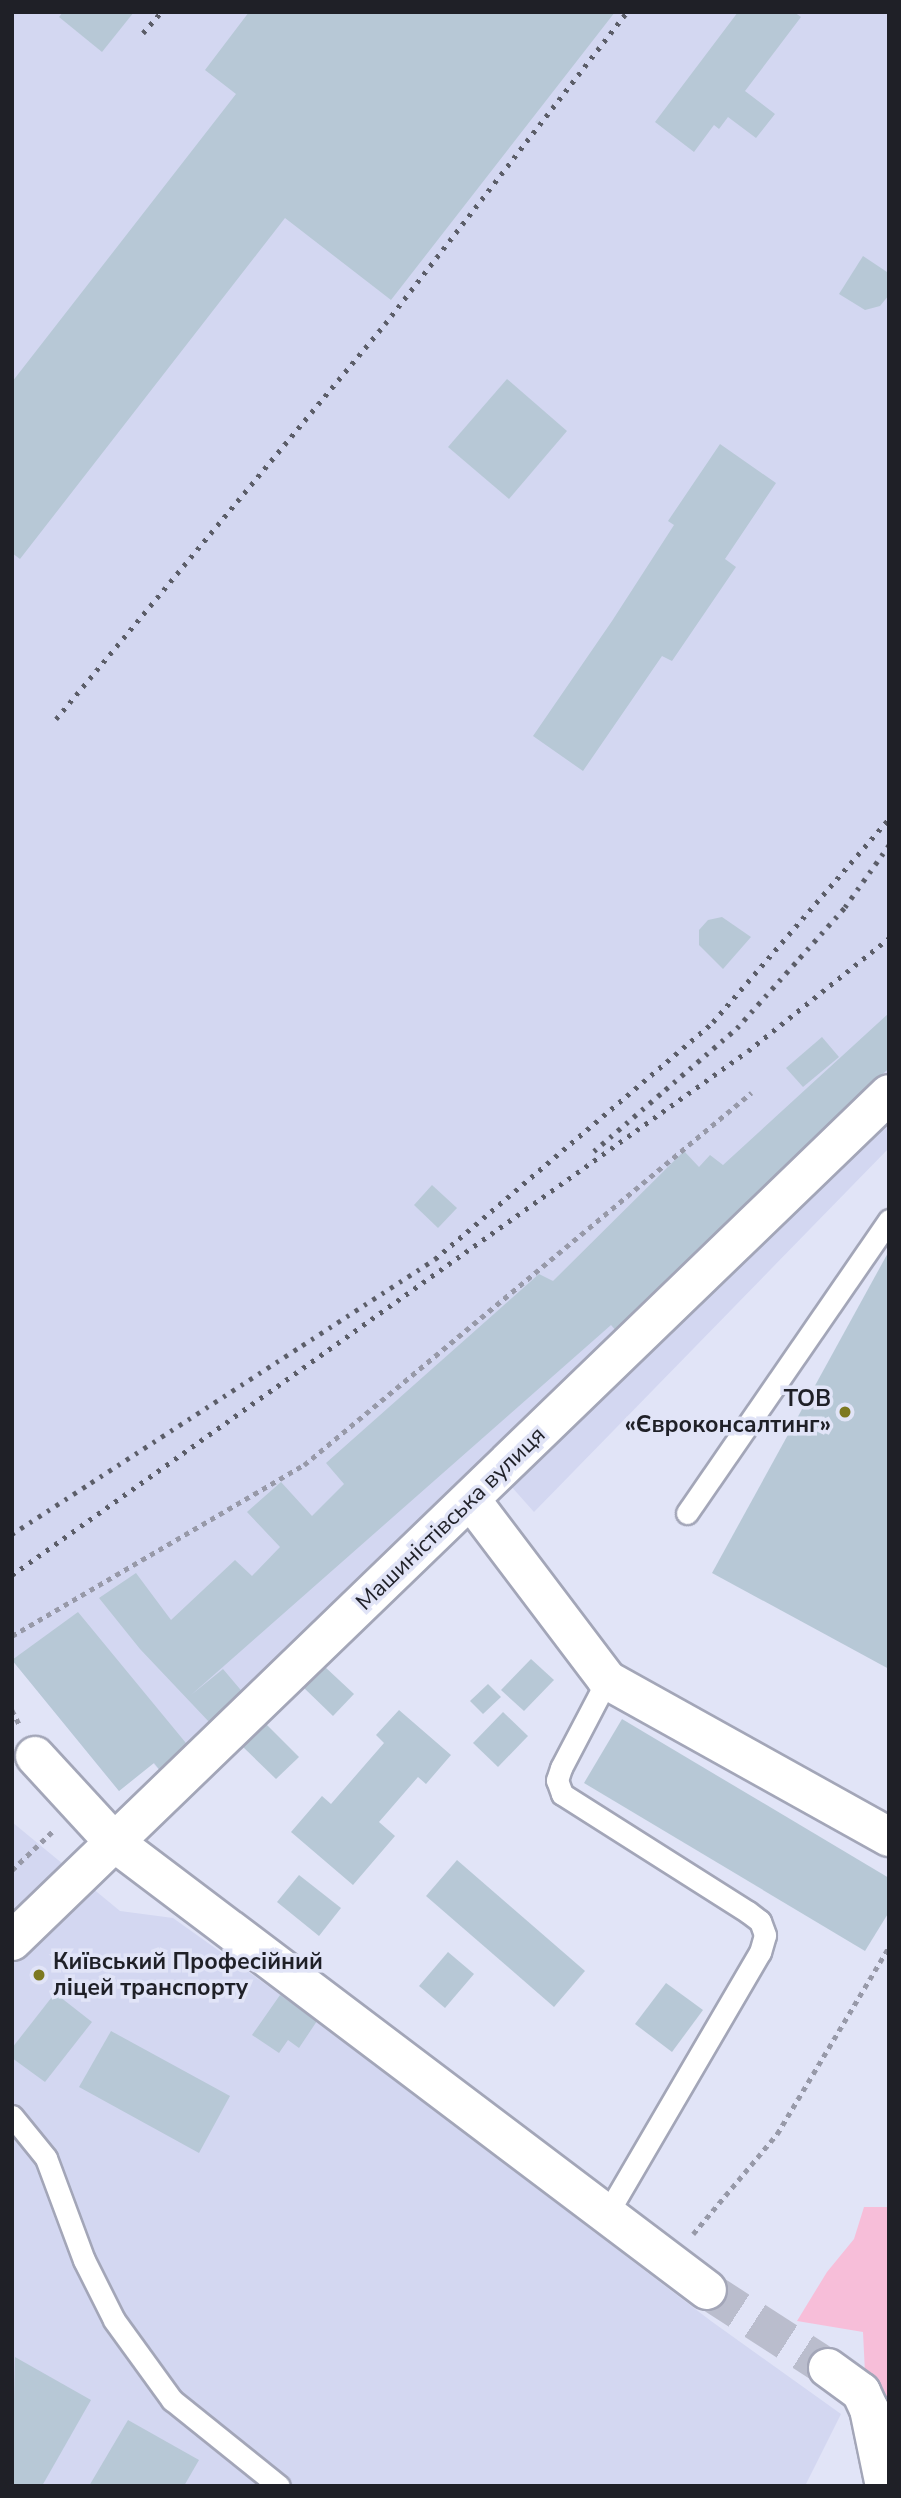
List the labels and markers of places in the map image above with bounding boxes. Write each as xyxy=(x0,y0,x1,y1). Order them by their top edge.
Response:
place label: ТОВ «Євроконсалтинг» xyxy=(624,1385,831,1439)
marker: ТОВ «Євроконсалтинг» xyxy=(837,1404,853,1420)
place label: Київський Професійний ліцей транспорту xyxy=(53,1948,323,2002)
marker: Київський Професійний ліцей транспорту xyxy=(31,1967,47,1983)

